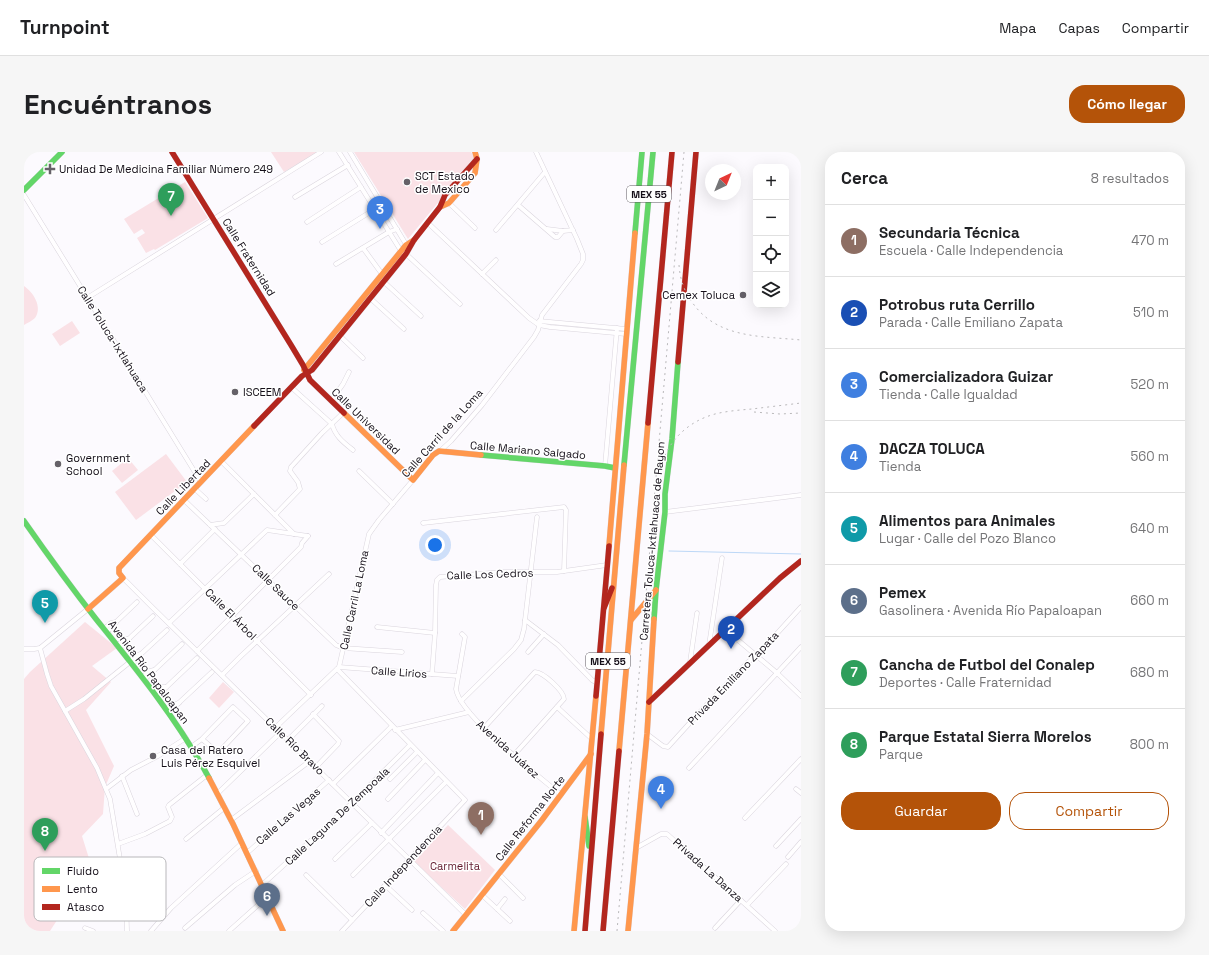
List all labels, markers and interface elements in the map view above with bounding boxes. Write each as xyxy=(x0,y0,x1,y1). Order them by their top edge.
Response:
text: Turnpoint xyxy=(20,15,110,40)
text: Mapa xyxy=(999,19,1036,37)
text: Capas xyxy=(1058,19,1100,37)
text: Compartir xyxy=(1122,19,1189,37)
button: Cómo llegar xyxy=(1069,85,1185,123)
text: Encuéntranos xyxy=(24,86,212,122)
place label: Unidad De Medicina Familiar Número 249 xyxy=(59,162,273,176)
marker: Unidad De Medicina Familiar Número 249 xyxy=(44,163,56,175)
north arrow xyxy=(705,164,741,200)
map controls xyxy=(753,164,789,308)
button: + xyxy=(753,164,789,200)
text: Cerca xyxy=(841,167,888,189)
place label: SCT Estado de Mexico xyxy=(415,169,475,196)
text: 8 resultados xyxy=(1091,170,1169,187)
marker: SCT Estado de Mexico xyxy=(402,177,412,187)
pin: 7 xyxy=(158,183,184,216)
road number: MEX 55 xyxy=(627,186,671,202)
pin: 3 xyxy=(367,196,393,229)
button: − xyxy=(753,200,789,236)
street label: Calle Fraternidad xyxy=(219,215,279,299)
text: Secundaria Técnica xyxy=(879,223,1020,242)
text: 1 xyxy=(851,232,857,249)
text: 470 m xyxy=(1131,232,1169,249)
button: locate xyxy=(753,236,789,272)
text: Escuela · Calle Independencia xyxy=(879,242,1063,259)
button: layers xyxy=(753,272,789,308)
street label: Calle Toluca-Ixtlahuaca xyxy=(74,283,152,395)
place label: Cemex Toluca xyxy=(662,288,736,302)
marker: Cemex Toluca xyxy=(738,290,748,300)
text: Potrobus ruta Cerrillo xyxy=(879,295,1035,314)
text: 2 xyxy=(850,304,858,321)
text: 510 m xyxy=(1133,304,1169,321)
text: Parada · Calle Emiliano Zapata xyxy=(879,314,1063,331)
text: Comercializadora Guizar xyxy=(879,367,1053,386)
text: 3 xyxy=(850,376,858,393)
text: 520 m xyxy=(1131,376,1169,393)
place label: ISCEEM xyxy=(243,385,281,399)
street label: Calle Universidad xyxy=(329,385,403,457)
street label: Calle Carril de la Loma xyxy=(398,385,486,480)
text: Tienda · Calle Igualdad xyxy=(879,386,1018,403)
marker: ISCEEM xyxy=(230,387,240,397)
street label: Calle Mariano Salgado xyxy=(469,438,587,462)
text: DACZA TOLUCA xyxy=(879,439,985,458)
street label: Carretera Toluca-Ixtlahuaca de Rayon xyxy=(636,441,668,641)
text: 4 xyxy=(850,448,858,465)
text: 560 m xyxy=(1130,448,1169,465)
place label: Government School xyxy=(66,451,131,478)
street label: Calle Libertad xyxy=(153,456,213,518)
text: Tienda xyxy=(879,458,921,475)
marker: Government School xyxy=(53,459,63,469)
text: Alimentos para Animales xyxy=(879,511,1055,530)
text: 5 xyxy=(850,520,858,537)
text: 640 m xyxy=(1130,520,1169,537)
text: Lugar · Calle del Pozo Blanco xyxy=(879,530,1056,547)
your location xyxy=(425,535,445,555)
street label: Calle Carril La Loma xyxy=(337,548,372,651)
street label: Calle Sauce xyxy=(249,561,303,613)
street label: Calle Los Cedros xyxy=(446,565,534,583)
text: Pemex xyxy=(879,583,926,602)
street label: Calle El Árbol xyxy=(202,585,260,643)
pin: 5 xyxy=(32,590,58,623)
text: 6 xyxy=(850,592,858,609)
text: 660 m xyxy=(1130,592,1169,609)
text: Gasolinera · Avenida Río Papaloapan xyxy=(879,602,1102,619)
pin: 2 xyxy=(718,616,744,649)
street label: Avenida Río Papaloapan xyxy=(105,617,193,727)
street label: Privada Emiliano Zapata xyxy=(684,628,782,728)
road number: MEX 55 xyxy=(586,653,630,669)
text: Cancha de Futbol del Conalep xyxy=(879,655,1095,674)
street label: Calle Lirios xyxy=(370,663,428,681)
text: 7 xyxy=(850,664,858,681)
text: 680 m xyxy=(1130,664,1169,681)
text: Deportes · Calle Fraternidad xyxy=(879,674,1052,691)
street label: Calle Río Bravo xyxy=(262,714,328,778)
street label: Avenida Juárez xyxy=(474,717,543,781)
text: Parque Estatal Sierra Morelos xyxy=(879,727,1092,746)
text: 8 xyxy=(850,736,858,753)
text: 800 m xyxy=(1130,736,1169,753)
place label: Casa del Ratero Luis Pérez Esquivel xyxy=(161,743,260,770)
text: Parque xyxy=(879,746,923,763)
marker: Casa del Ratero Luis Pérez Esquivel xyxy=(148,751,158,761)
street label: Calle Laguna De Zempoala xyxy=(282,763,393,868)
street label: Calle Reforma Norte xyxy=(492,772,568,864)
pin: 4 xyxy=(648,776,674,809)
street label: Calle Las Vegas xyxy=(253,784,323,848)
button: Guardar xyxy=(841,792,1001,830)
button: Compartir xyxy=(1009,792,1169,830)
pin: 1 xyxy=(468,802,494,835)
pin: 8 xyxy=(32,818,58,851)
street label: Calle Independencia xyxy=(361,821,445,910)
street label: Privada La Danza xyxy=(670,835,746,905)
legend xyxy=(34,857,166,921)
park label: Carmelita xyxy=(430,859,481,873)
text: Fluido xyxy=(67,864,99,878)
text: Lento xyxy=(67,882,98,896)
pin: 6 xyxy=(254,883,280,916)
text: Atasco xyxy=(67,900,104,914)

